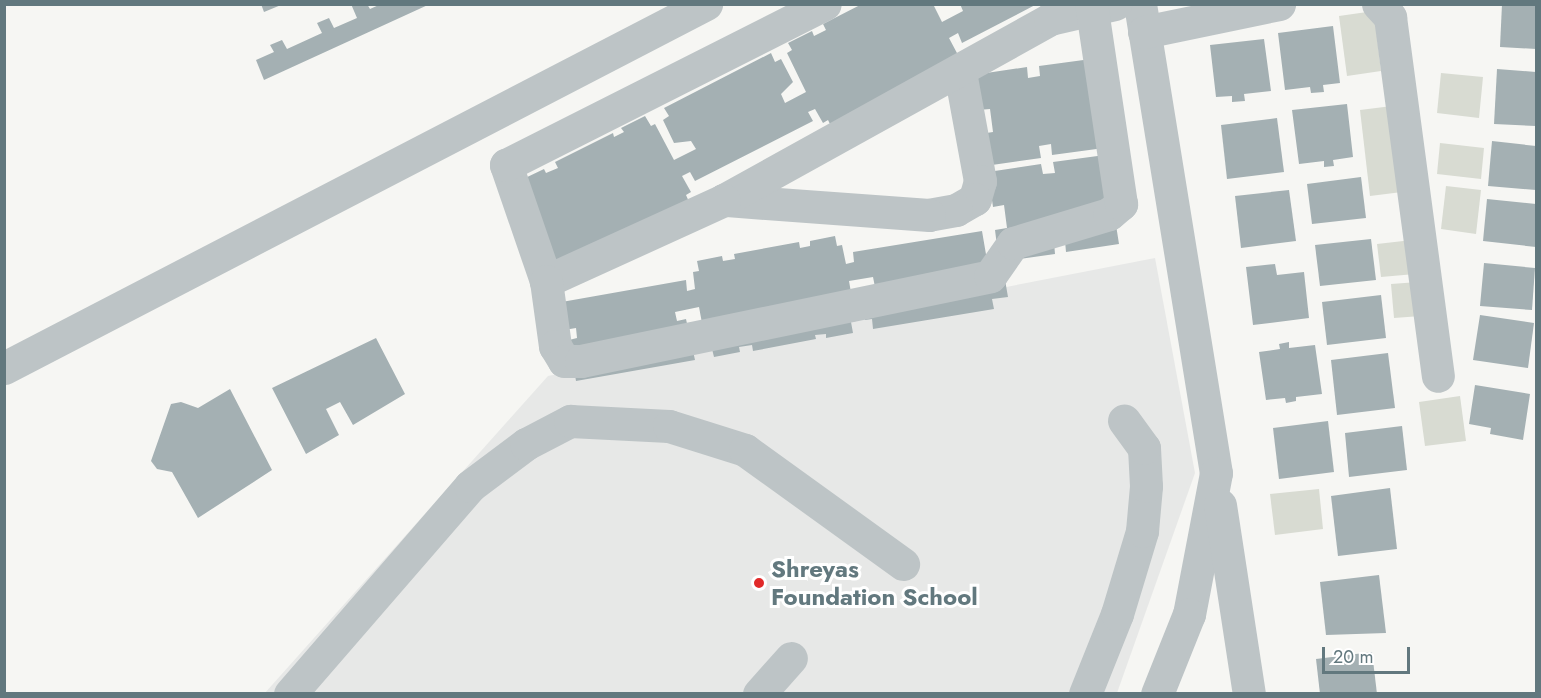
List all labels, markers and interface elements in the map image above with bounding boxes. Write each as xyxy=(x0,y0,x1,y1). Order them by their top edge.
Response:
place label: Shreyas Foundation School xyxy=(771,555,978,611)
marker: Shreyas Foundation School xyxy=(752,576,766,590)
scale bar xyxy=(1325,635,1414,673)
text: 20 m xyxy=(1333,644,1373,670)

